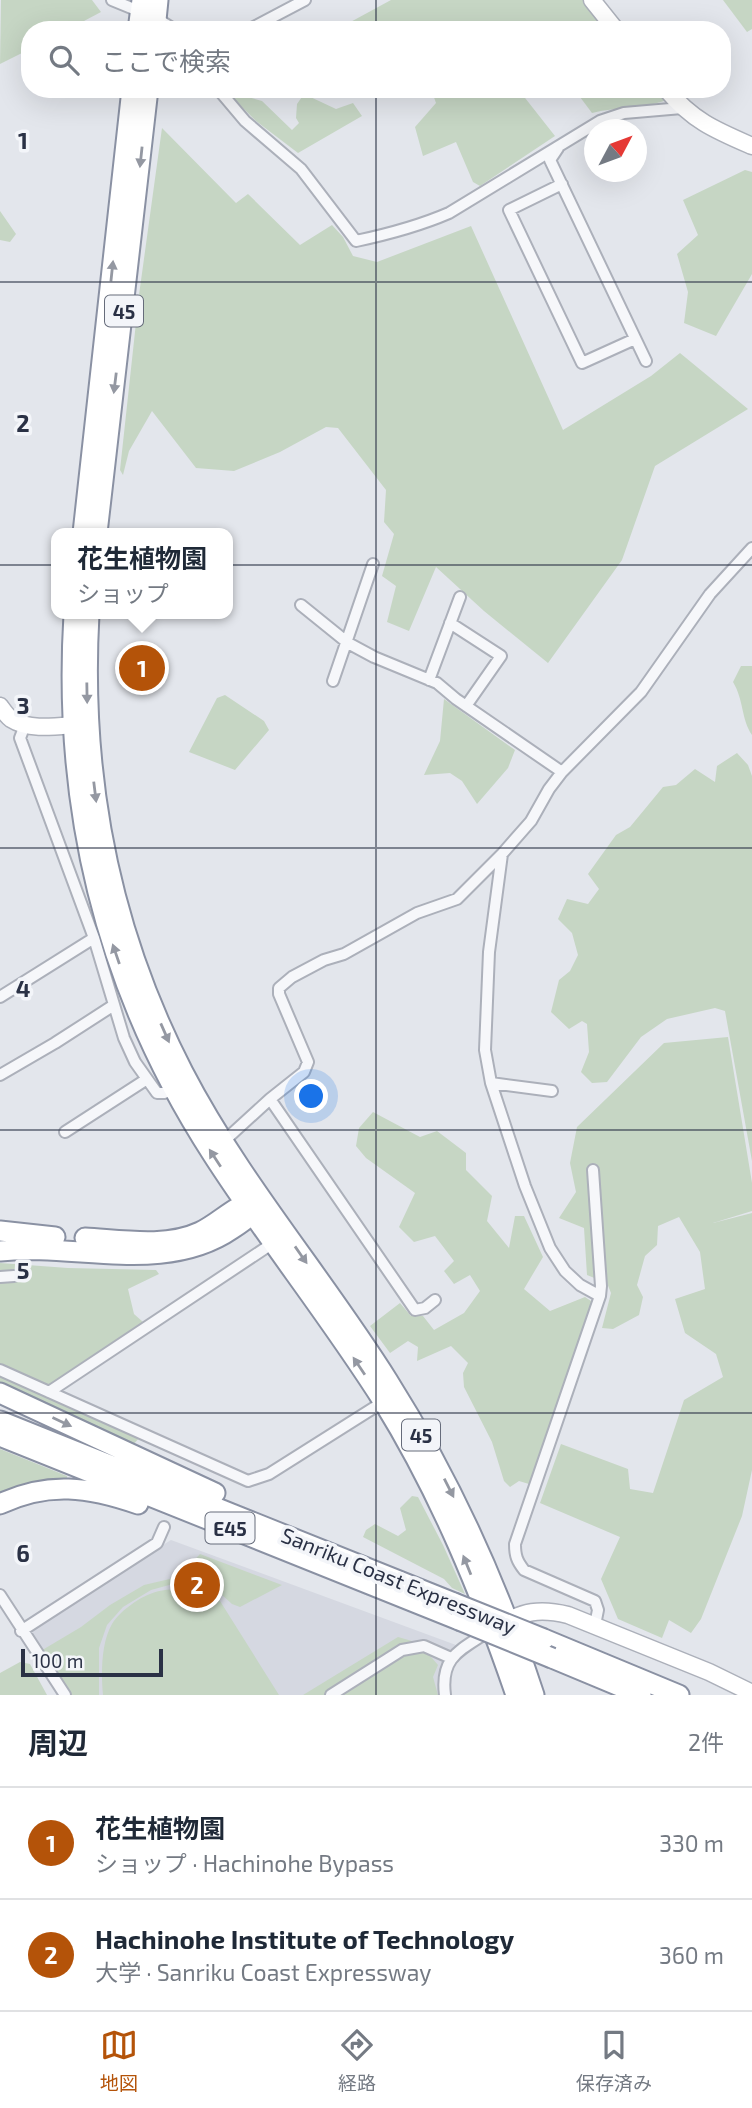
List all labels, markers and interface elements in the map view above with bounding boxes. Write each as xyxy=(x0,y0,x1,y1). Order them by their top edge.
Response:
search box xyxy=(21,21,731,98)
icon: search xyxy=(45,41,83,79)
text: ここで検索 xyxy=(101,45,231,76)
north arrow xyxy=(584,119,647,182)
text: 1 xyxy=(18,126,28,154)
one-way arrow xyxy=(135,146,146,168)
one-way arrow xyxy=(107,259,118,281)
road number: 45 xyxy=(105,296,143,326)
one-way arrow xyxy=(110,372,121,394)
text: 2 xyxy=(16,409,30,437)
popup xyxy=(51,528,233,619)
text: 花生植物園 xyxy=(77,542,207,573)
text: ショップ xyxy=(77,579,169,607)
pin: 1 xyxy=(119,642,165,694)
one-way arrow xyxy=(81,683,93,705)
text: 3 xyxy=(16,691,30,719)
one-way arrow xyxy=(89,781,100,803)
one-way arrow xyxy=(110,943,121,964)
text: 4 xyxy=(16,974,30,1002)
one-way arrow xyxy=(159,1023,171,1043)
your location xyxy=(294,1079,328,1113)
one-way arrow xyxy=(209,1148,222,1167)
one-way arrow xyxy=(294,1246,308,1264)
text: 5 xyxy=(17,1256,29,1284)
one-way arrow xyxy=(352,1357,366,1375)
one-way arrow xyxy=(52,1416,72,1428)
road number: 45 xyxy=(402,1420,440,1450)
one-way arrow xyxy=(444,1478,455,1498)
road number: E45 xyxy=(205,1512,254,1544)
street label: Sanriku Coast Expressway xyxy=(278,1521,520,1639)
text: 6 xyxy=(16,1539,30,1567)
one-way arrow xyxy=(462,1554,473,1575)
pin: 2 xyxy=(174,1559,220,1611)
scale bar xyxy=(21,1646,163,1678)
text: 100 m xyxy=(32,1649,83,1672)
text: 周辺 xyxy=(28,1724,88,1760)
text: 2件 xyxy=(688,1728,724,1756)
text: 花生植物園 xyxy=(95,1812,225,1843)
text: 1 xyxy=(46,1829,56,1857)
text: 330 m xyxy=(659,1829,724,1857)
text: ショップ · Hachinohe Bypass xyxy=(95,1849,394,1877)
text: Hachinohe Institute of Technology xyxy=(95,1923,514,1954)
text: 2 xyxy=(44,1941,58,1969)
text: 360 m xyxy=(659,1941,724,1969)
text: 大学 · Sanriku Coast Expressway xyxy=(95,1958,432,1986)
tab: 地図 xyxy=(100,2026,138,2095)
tab: 経路 xyxy=(338,2026,376,2095)
tab: 保存済み xyxy=(576,2026,652,2095)

